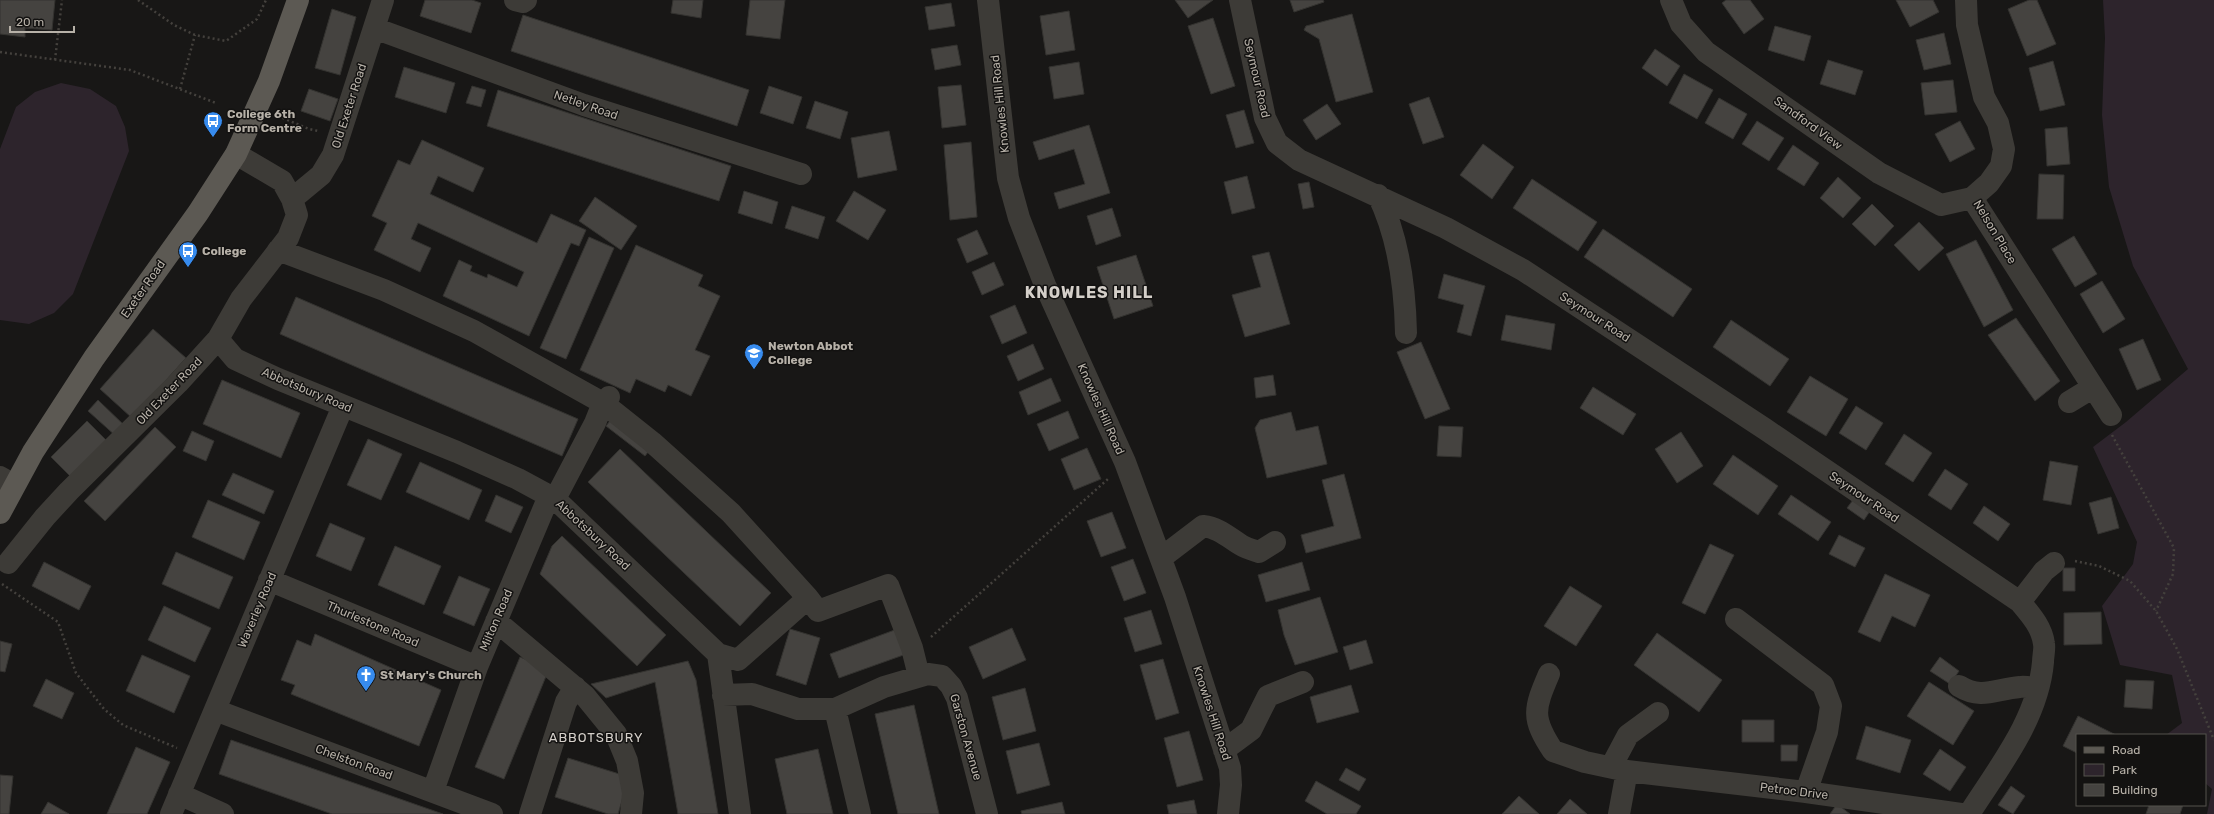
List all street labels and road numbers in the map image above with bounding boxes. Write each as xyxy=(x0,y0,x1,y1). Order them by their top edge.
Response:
street label: Seymour Road xyxy=(1241,37,1273,119)
street label: Knowles Hill Road xyxy=(988,54,1012,154)
street label: Old Exeter Road xyxy=(329,62,369,150)
street label: Netley Road xyxy=(552,88,620,122)
street label: Sandford View xyxy=(1771,94,1845,153)
street label: Nelson Place xyxy=(1971,198,2020,267)
street label: Exeter Road xyxy=(118,257,168,321)
street label: Seymour Road xyxy=(1557,289,1633,345)
street label: Old Exeter Road xyxy=(133,354,205,428)
street label: Knowles Hill Road xyxy=(1075,361,1127,457)
street label: Abbotsbury Road xyxy=(260,365,354,415)
street label: Seymour Road xyxy=(1826,469,1902,525)
street label: Abbotsbury Road xyxy=(553,497,633,573)
street label: Waverley Road xyxy=(235,570,279,650)
street label: Milton Road xyxy=(477,587,515,653)
street label: Thurlestone Road xyxy=(325,598,421,650)
street label: Knowles Hill Road xyxy=(1190,664,1234,762)
street label: Garston Avenue xyxy=(947,692,985,782)
street label: Chelston Road xyxy=(313,742,395,782)
street label: Petroc Drive xyxy=(1759,780,1829,802)

